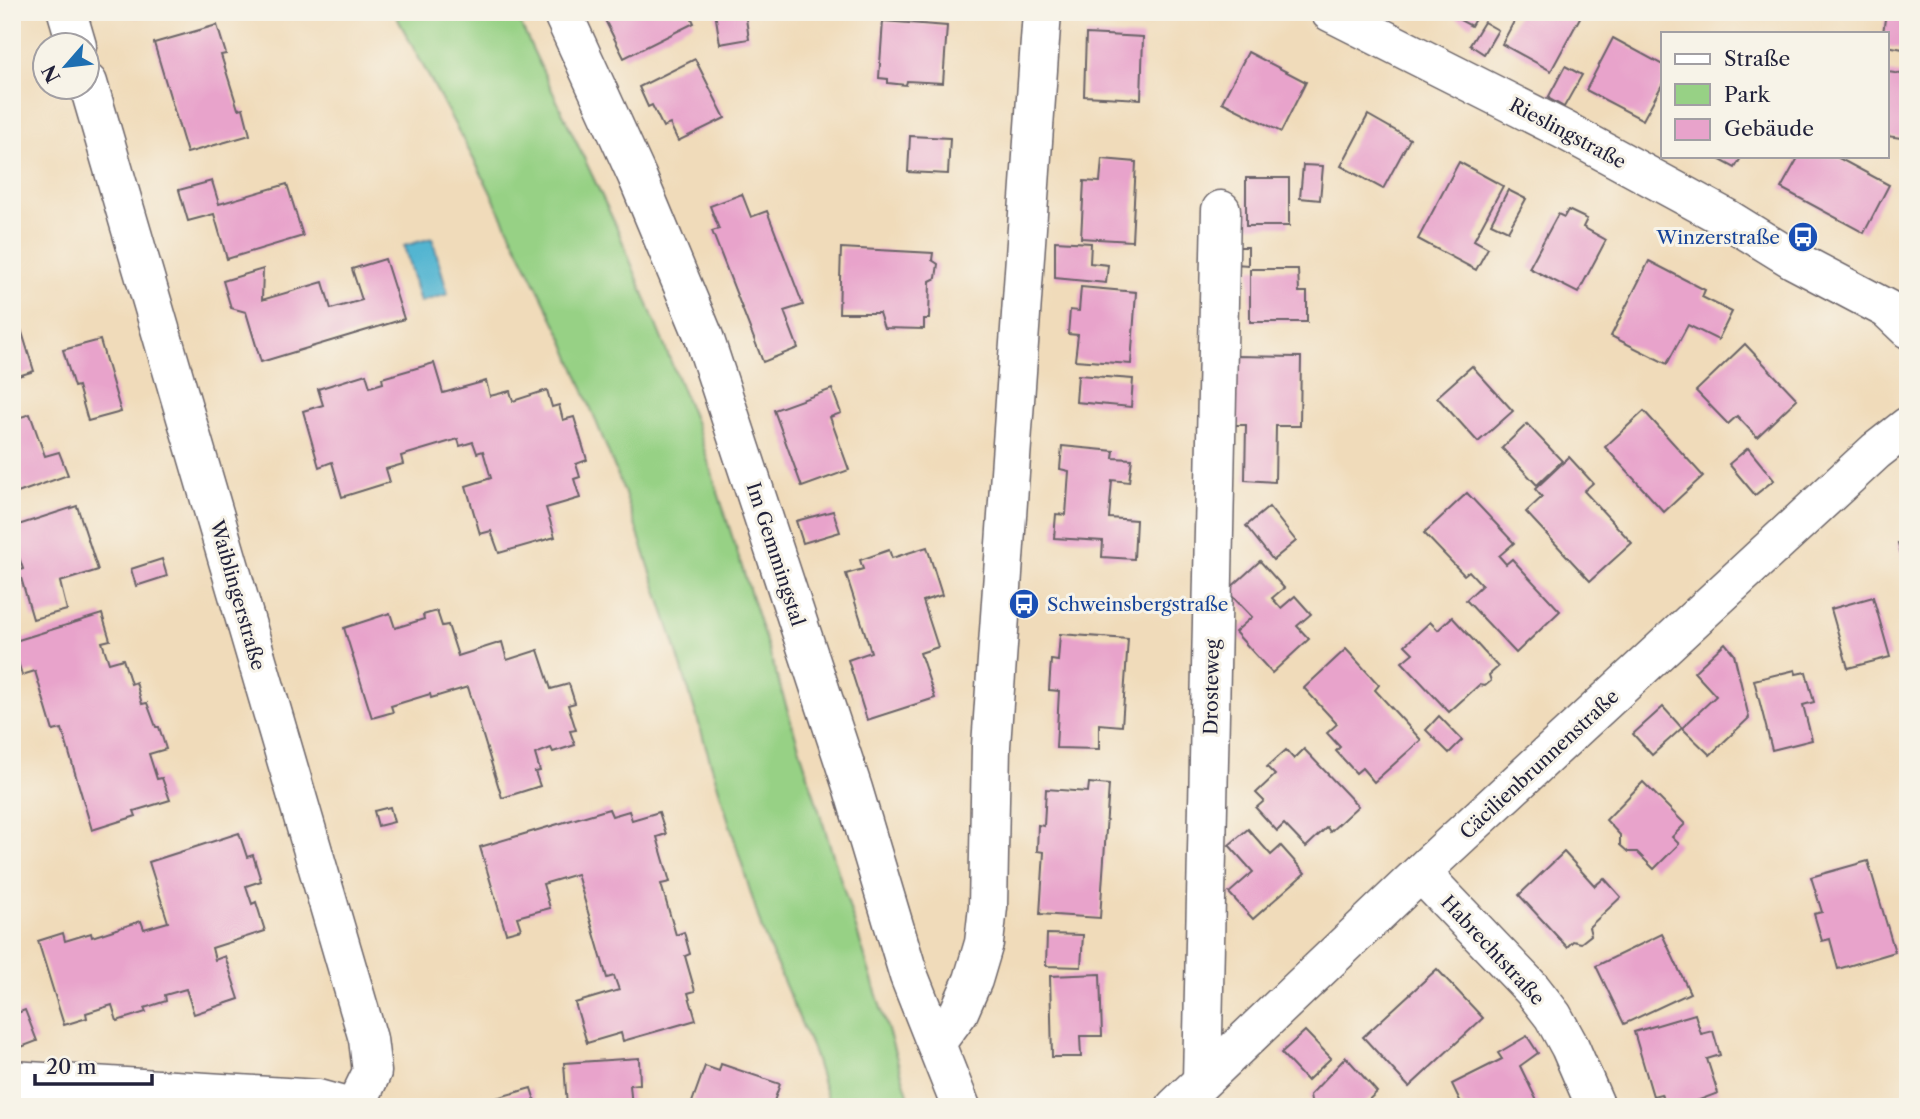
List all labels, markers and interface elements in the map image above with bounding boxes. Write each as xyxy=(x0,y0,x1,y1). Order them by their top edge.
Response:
north arrow xyxy=(32,32,102,102)
legend xyxy=(1661,32,1888,158)
text: Straße xyxy=(1724,46,1790,71)
text: N xyxy=(37,61,65,86)
text: Park xyxy=(1724,82,1770,107)
street label: Rieslingstraße xyxy=(1506,93,1630,174)
text: Gebäude xyxy=(1724,116,1814,141)
bus stop icon: Winzerstraße xyxy=(1786,220,1820,254)
place label: Winzerstraße xyxy=(1655,226,1780,249)
street label: Im Gemmingstal xyxy=(741,480,810,629)
street label: Waiblingerstraße xyxy=(205,517,270,673)
bus stop icon: Schweinsbergstraße xyxy=(1007,587,1041,621)
place label: Schweinsbergstraße xyxy=(1047,593,1228,616)
street label: Drosteweg xyxy=(1199,638,1224,735)
street label: Cäcilienbrunnenstraße xyxy=(1455,685,1623,844)
street label: Habrechtstraße xyxy=(1436,891,1549,1010)
scale bar xyxy=(35,1042,152,1086)
text: 20 m xyxy=(46,1054,97,1079)

